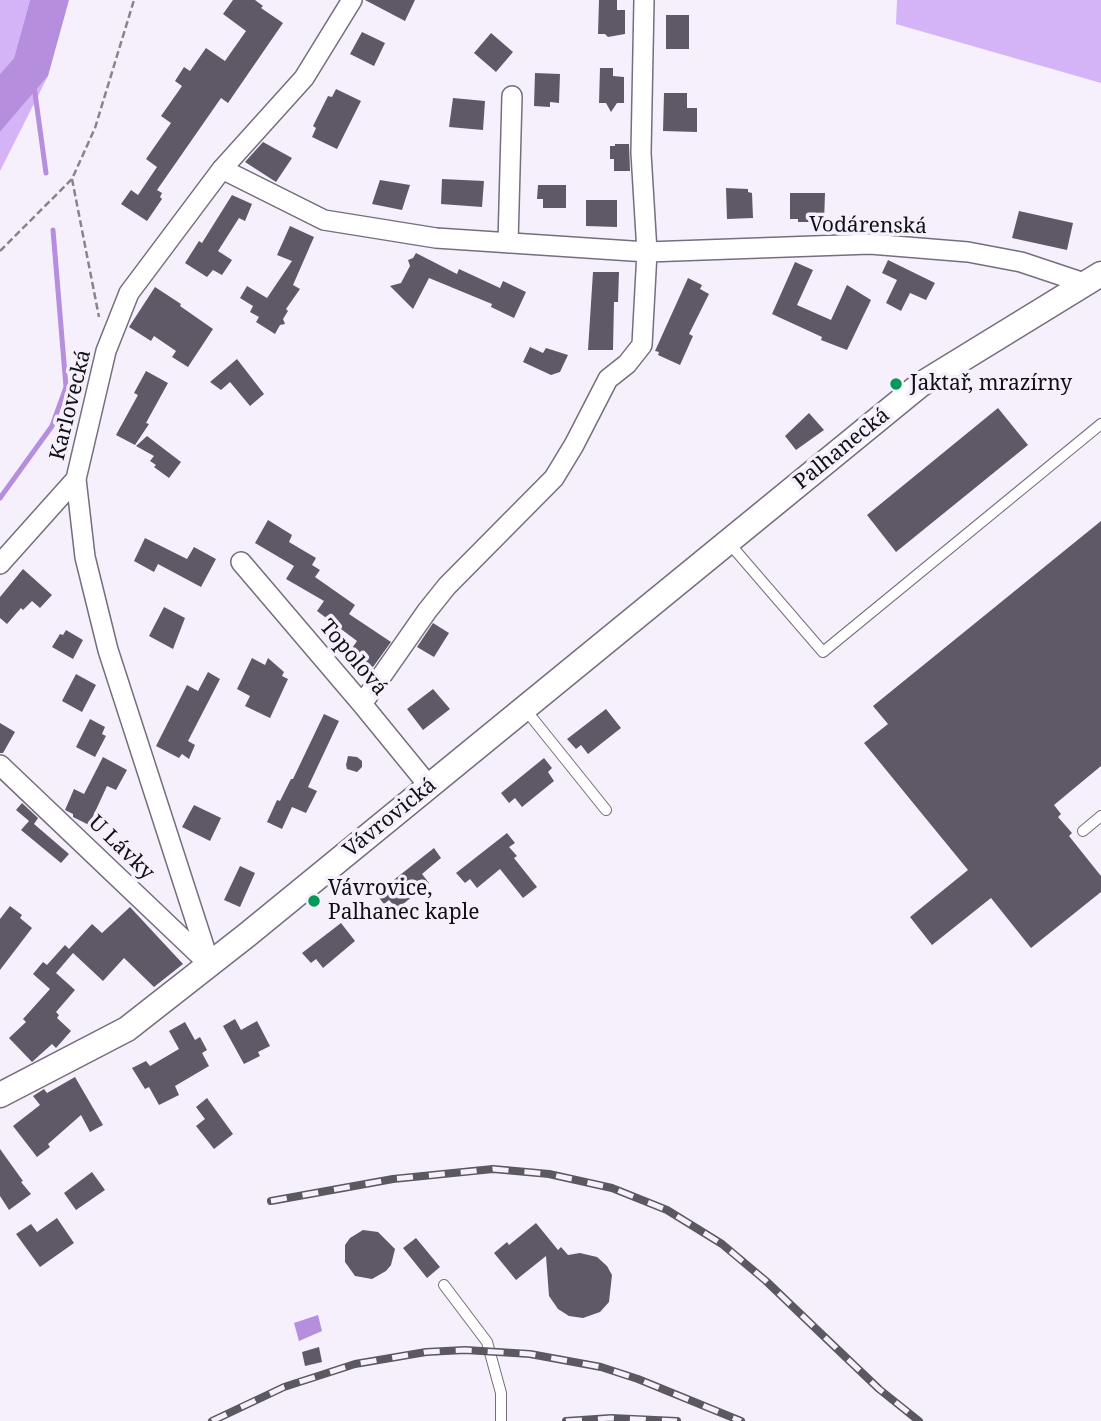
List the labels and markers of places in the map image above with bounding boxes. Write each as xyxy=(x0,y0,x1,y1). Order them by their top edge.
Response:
place label: Jaktař, mrazírny xyxy=(910,371,1072,397)
marker: Jaktař, mrazírny xyxy=(888,376,904,392)
place label: Vávrovice, Palhanec kaple xyxy=(328,876,479,926)
marker: Vávrovice, Palhanec kaple xyxy=(306,893,322,909)

